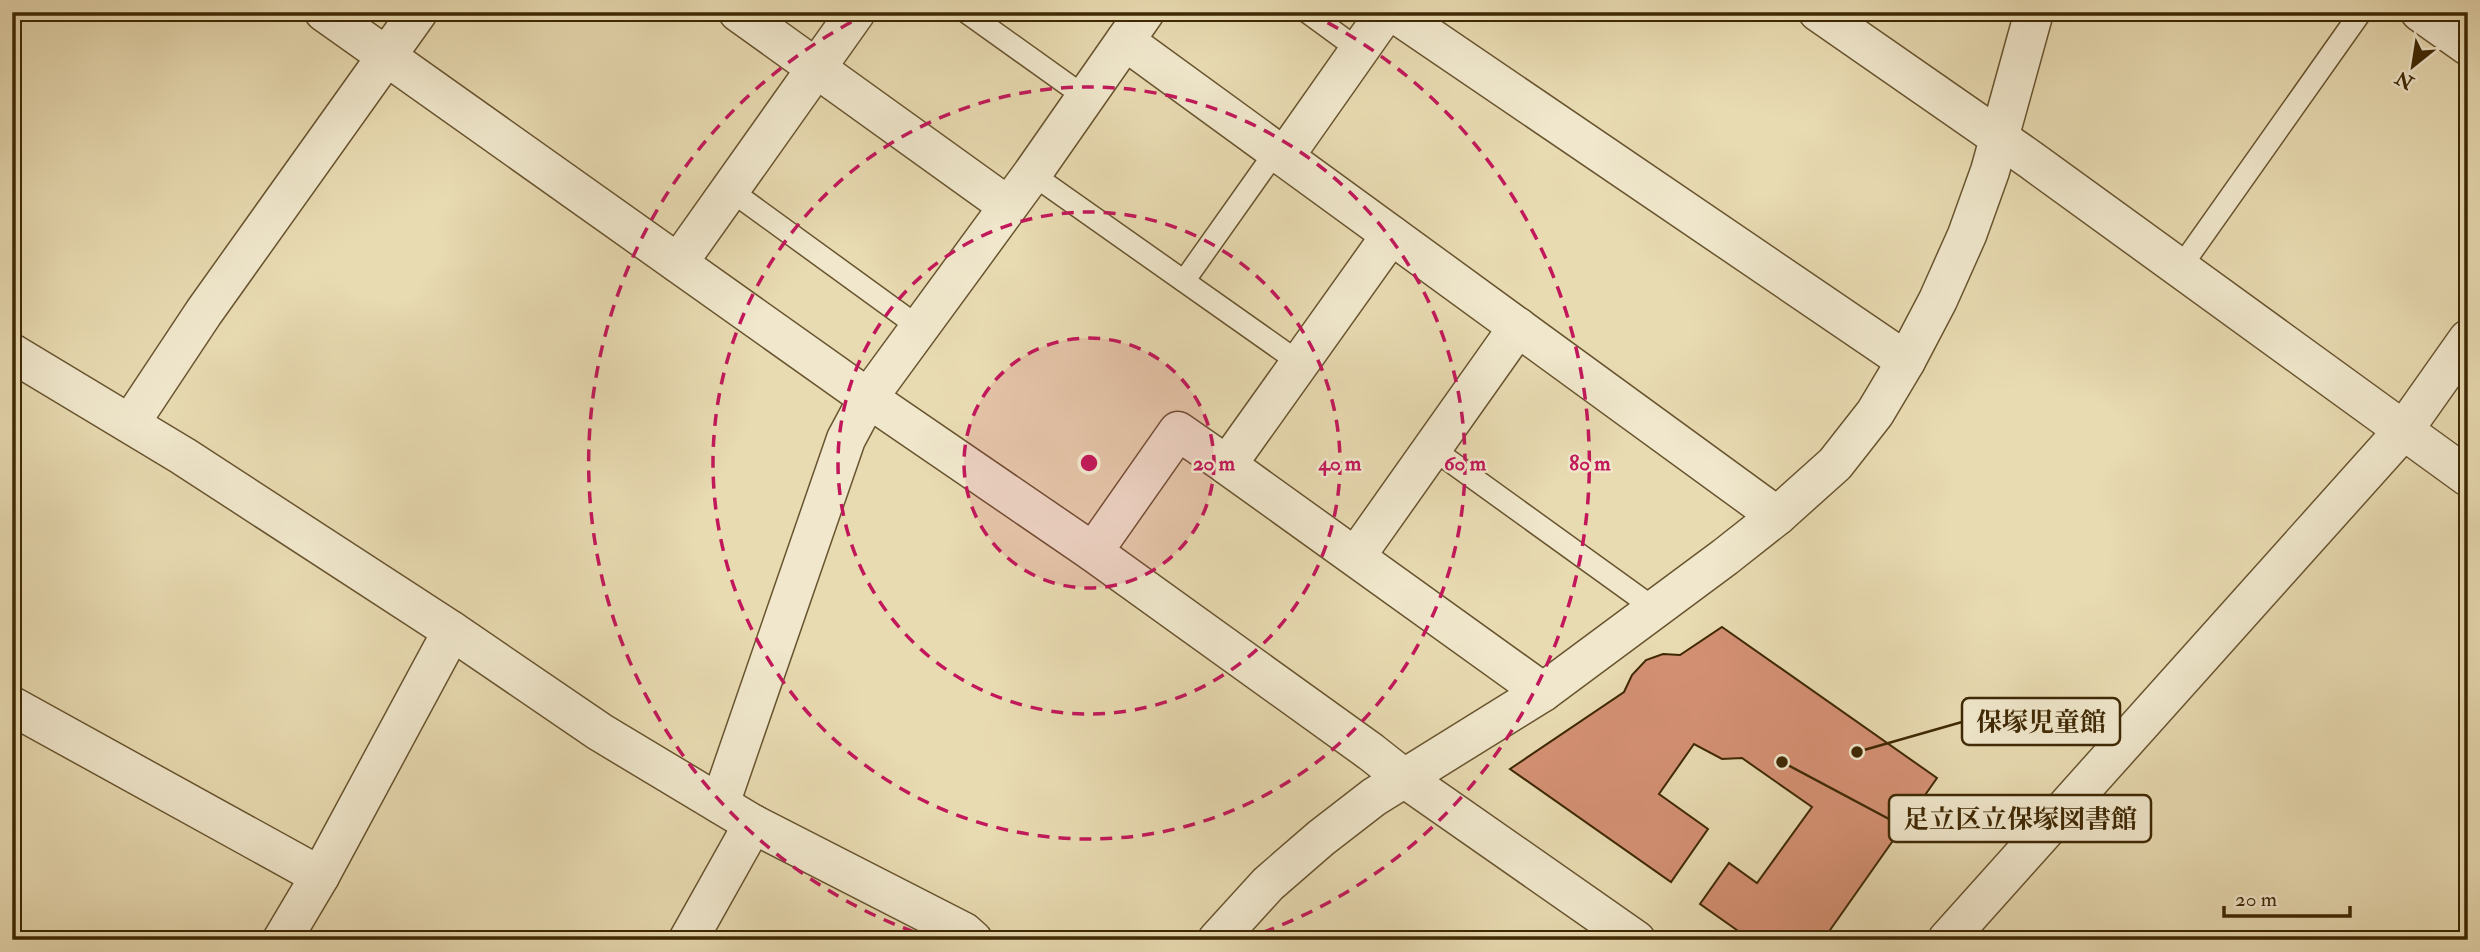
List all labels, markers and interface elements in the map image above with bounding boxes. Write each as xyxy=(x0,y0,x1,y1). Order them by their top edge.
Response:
north arrow xyxy=(2378,32,2448,102)
text: N xyxy=(2391,65,2419,95)
text: 20 m xyxy=(1193,450,1236,477)
text: 40 m xyxy=(1318,450,1362,477)
text: 60 m xyxy=(1444,450,1487,477)
text: 80 m xyxy=(1569,450,1611,477)
centre of rings xyxy=(1077,451,1101,475)
callout: 保塚児童館 xyxy=(1962,698,2120,745)
text: 保塚児童館 xyxy=(1976,707,2106,739)
callout: 足立区立保塚図書館 xyxy=(1889,795,2151,842)
text: 足立区立保塚図書館 xyxy=(1903,804,2137,836)
scale bar xyxy=(2224,875,2350,919)
text: 20 m xyxy=(2235,886,2277,913)

